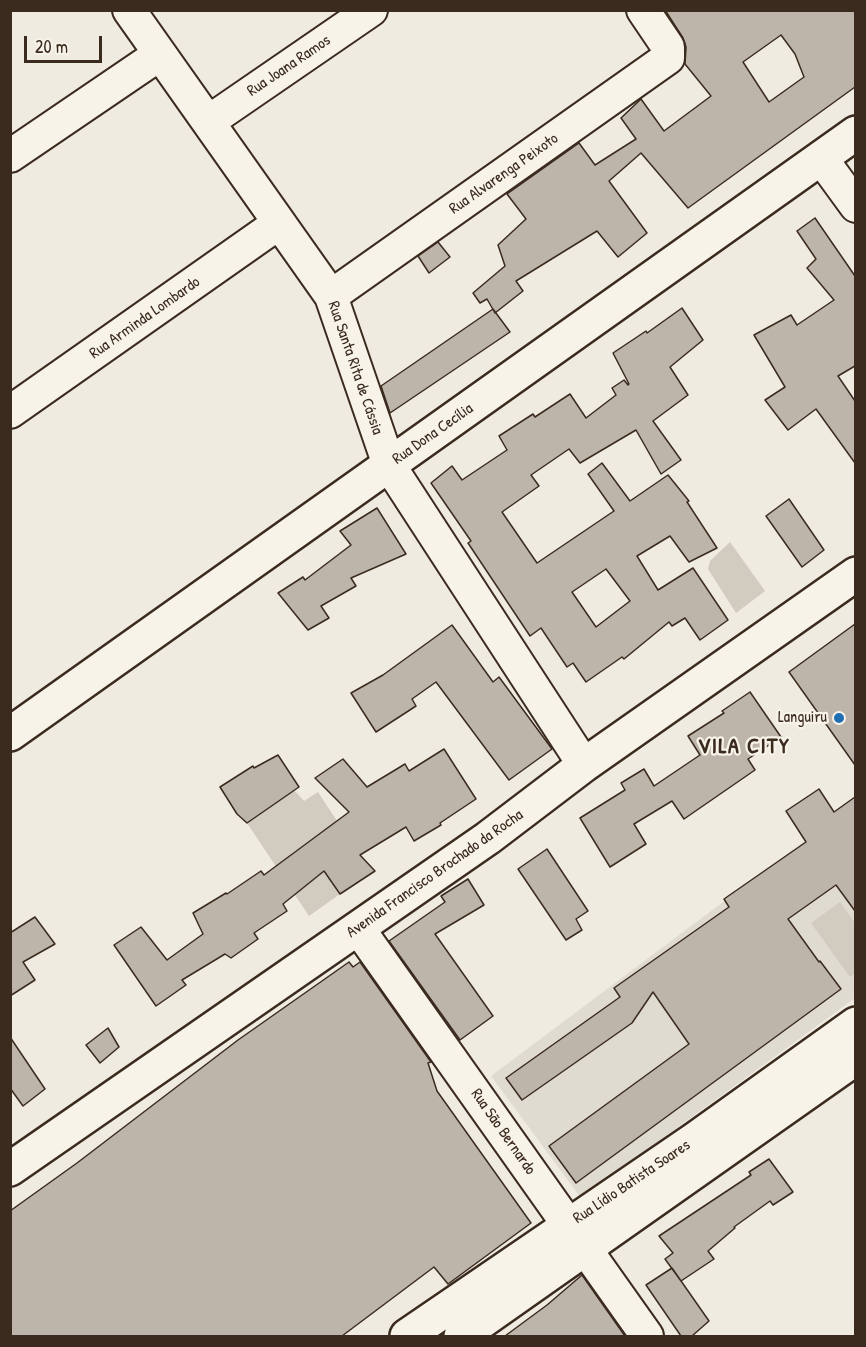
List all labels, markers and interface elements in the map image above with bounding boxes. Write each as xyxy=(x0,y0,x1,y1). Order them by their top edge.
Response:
scale bar xyxy=(27,24,105,62)
street label: Rua Joana Ramos xyxy=(244,31,334,101)
text: 20 m xyxy=(35,34,68,59)
street label: Rua Alvarenga Peixoto xyxy=(446,129,562,219)
street label: Rua Arminda Lombardo xyxy=(86,273,204,363)
street label: Rua Santa Rita de Cássia xyxy=(323,299,387,437)
street label: Rua Dona Cecília xyxy=(389,399,477,469)
place label: Languiru xyxy=(778,708,827,728)
marker: Languiru xyxy=(832,711,846,725)
district label: VILA CITY xyxy=(698,734,790,760)
street label: Avenida Francisco Brochado da Rocha xyxy=(343,806,527,942)
street label: Rua São Bernardo xyxy=(466,1085,540,1179)
street label: Rua Lídio Batista Soares xyxy=(570,1136,694,1228)

